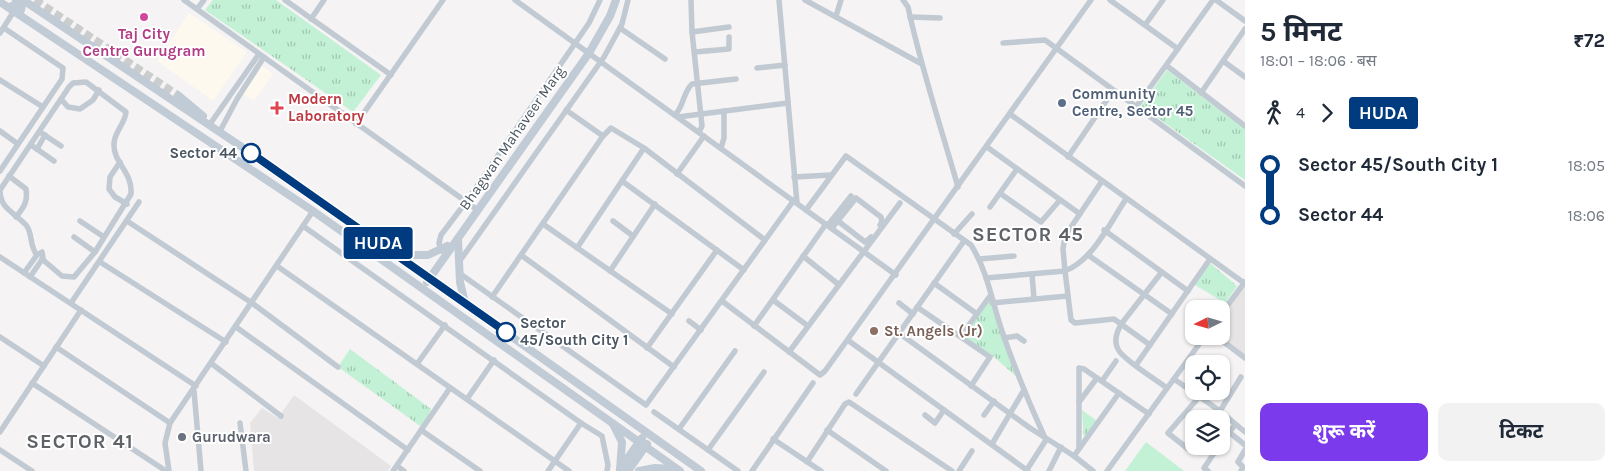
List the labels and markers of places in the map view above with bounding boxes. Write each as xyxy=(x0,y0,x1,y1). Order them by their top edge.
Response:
marker: Taj City Centre Gurugram xyxy=(138,11,150,23)
place label: Taj City Centre Gurugram xyxy=(83,25,205,60)
place label: Community Centre, Sector 45 xyxy=(1072,85,1194,120)
place label: Modern Laboratory xyxy=(288,90,365,125)
marker: Community Centre, Sector 45 xyxy=(1056,97,1068,109)
marker: Modern Laboratory xyxy=(270,101,284,115)
marker: Sector 44 xyxy=(241,143,261,163)
place label: Sector 44 xyxy=(170,144,237,162)
place label: Sector 45/South City 1 xyxy=(520,314,628,349)
marker: Sector 45/South City 1 xyxy=(496,322,516,342)
place label: St. Angels (Jr) xyxy=(884,322,983,340)
marker: St. Angels (Jr) xyxy=(868,325,880,337)
place label: Gurudwara xyxy=(192,428,271,446)
marker: Gurudwara xyxy=(176,431,188,443)

